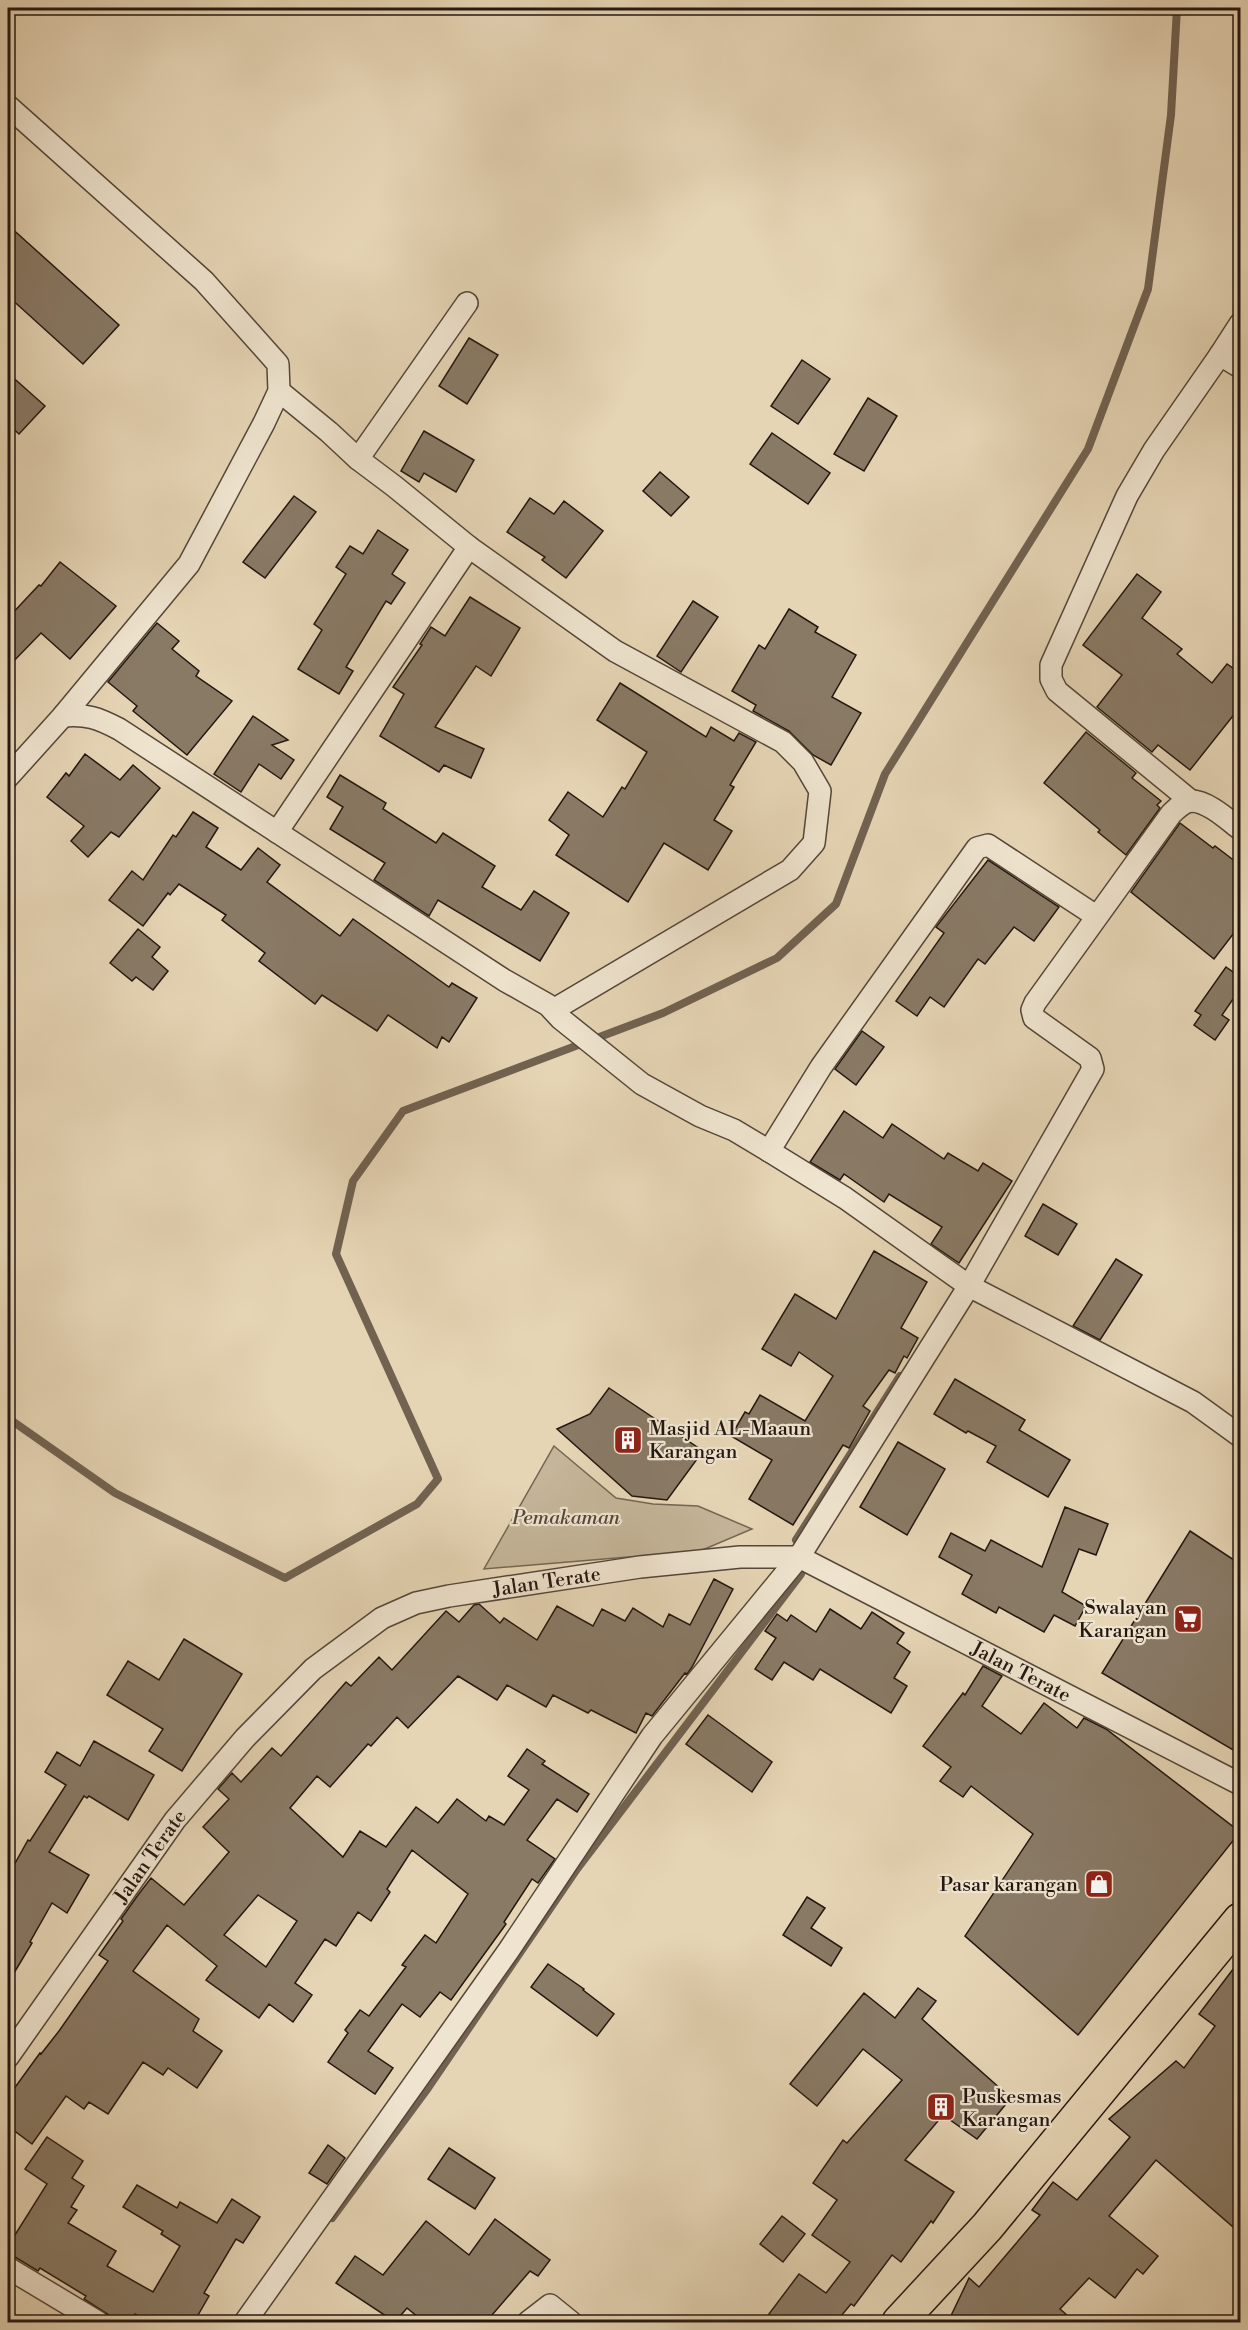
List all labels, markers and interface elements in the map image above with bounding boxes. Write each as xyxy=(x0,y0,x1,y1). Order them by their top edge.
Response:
place label: Masjid AL-Maaun Karangan xyxy=(649,1417,811,1465)
building icon: Masjid AL-Maaun Karangan xyxy=(612,1424,644,1456)
park label: Pemakaman xyxy=(511,1506,621,1531)
street label: Jalan Terate xyxy=(490,1562,602,1603)
place label: Swalayan Karangan xyxy=(1079,1596,1167,1644)
supermarket icon: Swalayan Karangan xyxy=(1172,1603,1204,1635)
street label: Jalan Terate xyxy=(966,1636,1075,1709)
street label: Jalan Terate xyxy=(109,1805,192,1909)
shop icon: Pasar karangan xyxy=(1083,1868,1115,1900)
place label: Pasar karangan xyxy=(939,1873,1078,1898)
place label: Puskesmas Karangan xyxy=(962,2085,1062,2133)
building icon: Puskesmas Karangan xyxy=(925,2091,957,2123)

